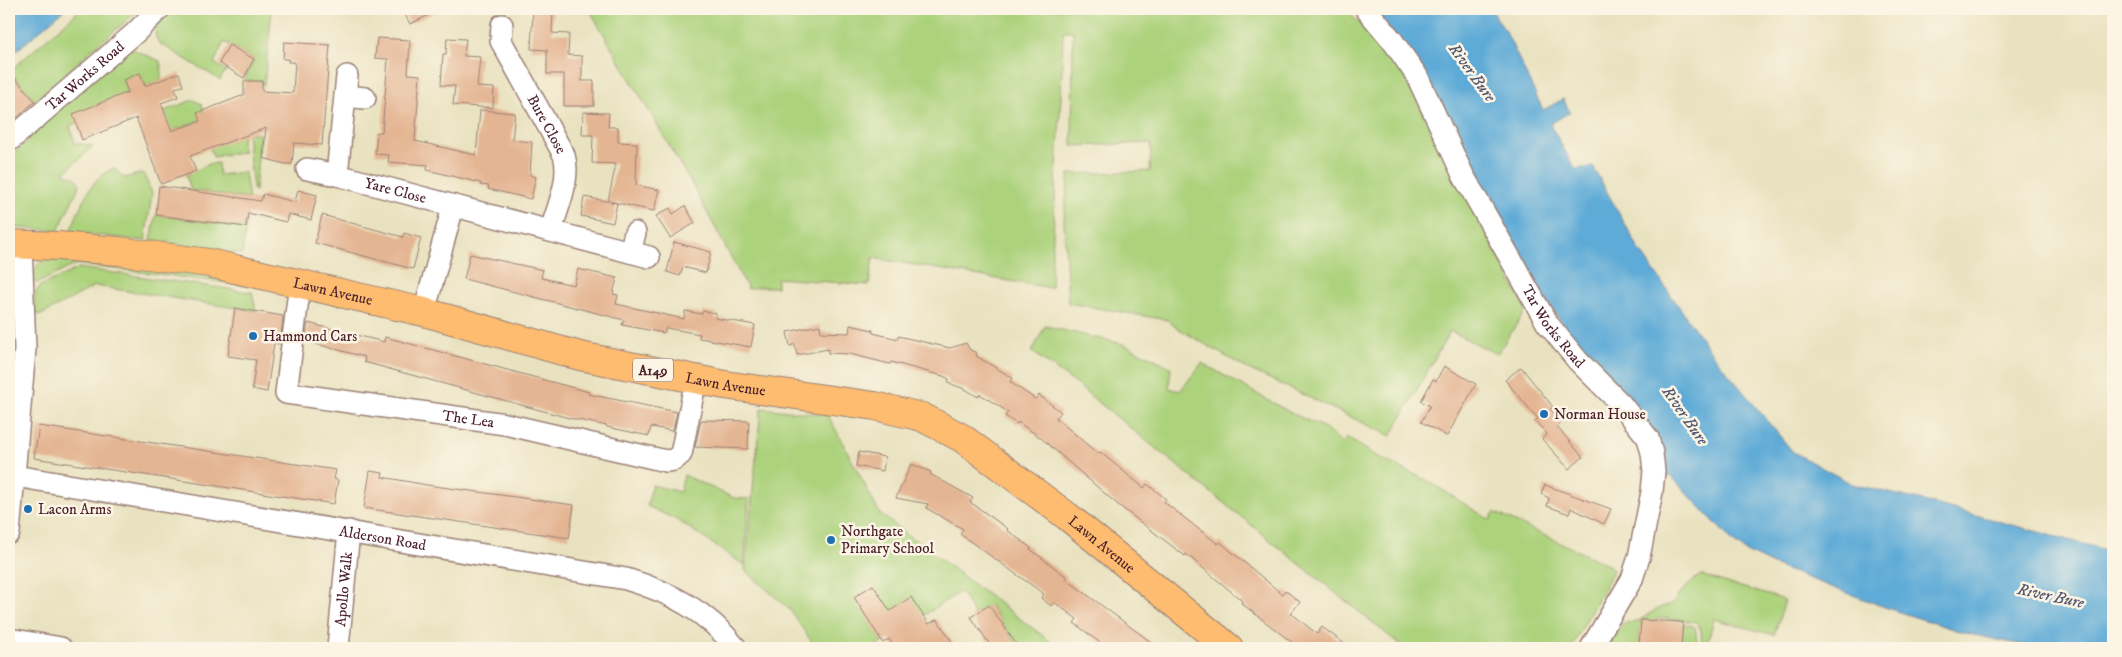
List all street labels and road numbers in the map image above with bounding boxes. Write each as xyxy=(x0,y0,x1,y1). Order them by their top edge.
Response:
street label: Tar Works Road xyxy=(42,37,129,115)
street label: Bure Close xyxy=(523,91,570,157)
street label: Yare Close xyxy=(363,174,428,208)
street label: Lawn Avenue xyxy=(291,273,374,310)
street label: Tar Works Road xyxy=(1517,282,1589,373)
road number: A149 xyxy=(633,358,673,382)
street label: Lawn Avenue xyxy=(684,368,767,401)
street label: The Lea xyxy=(441,406,496,432)
street label: Lawn Avenue xyxy=(1064,512,1139,578)
street label: Alderson Road xyxy=(338,522,428,555)
street label: Apollo Walk xyxy=(331,551,357,628)

